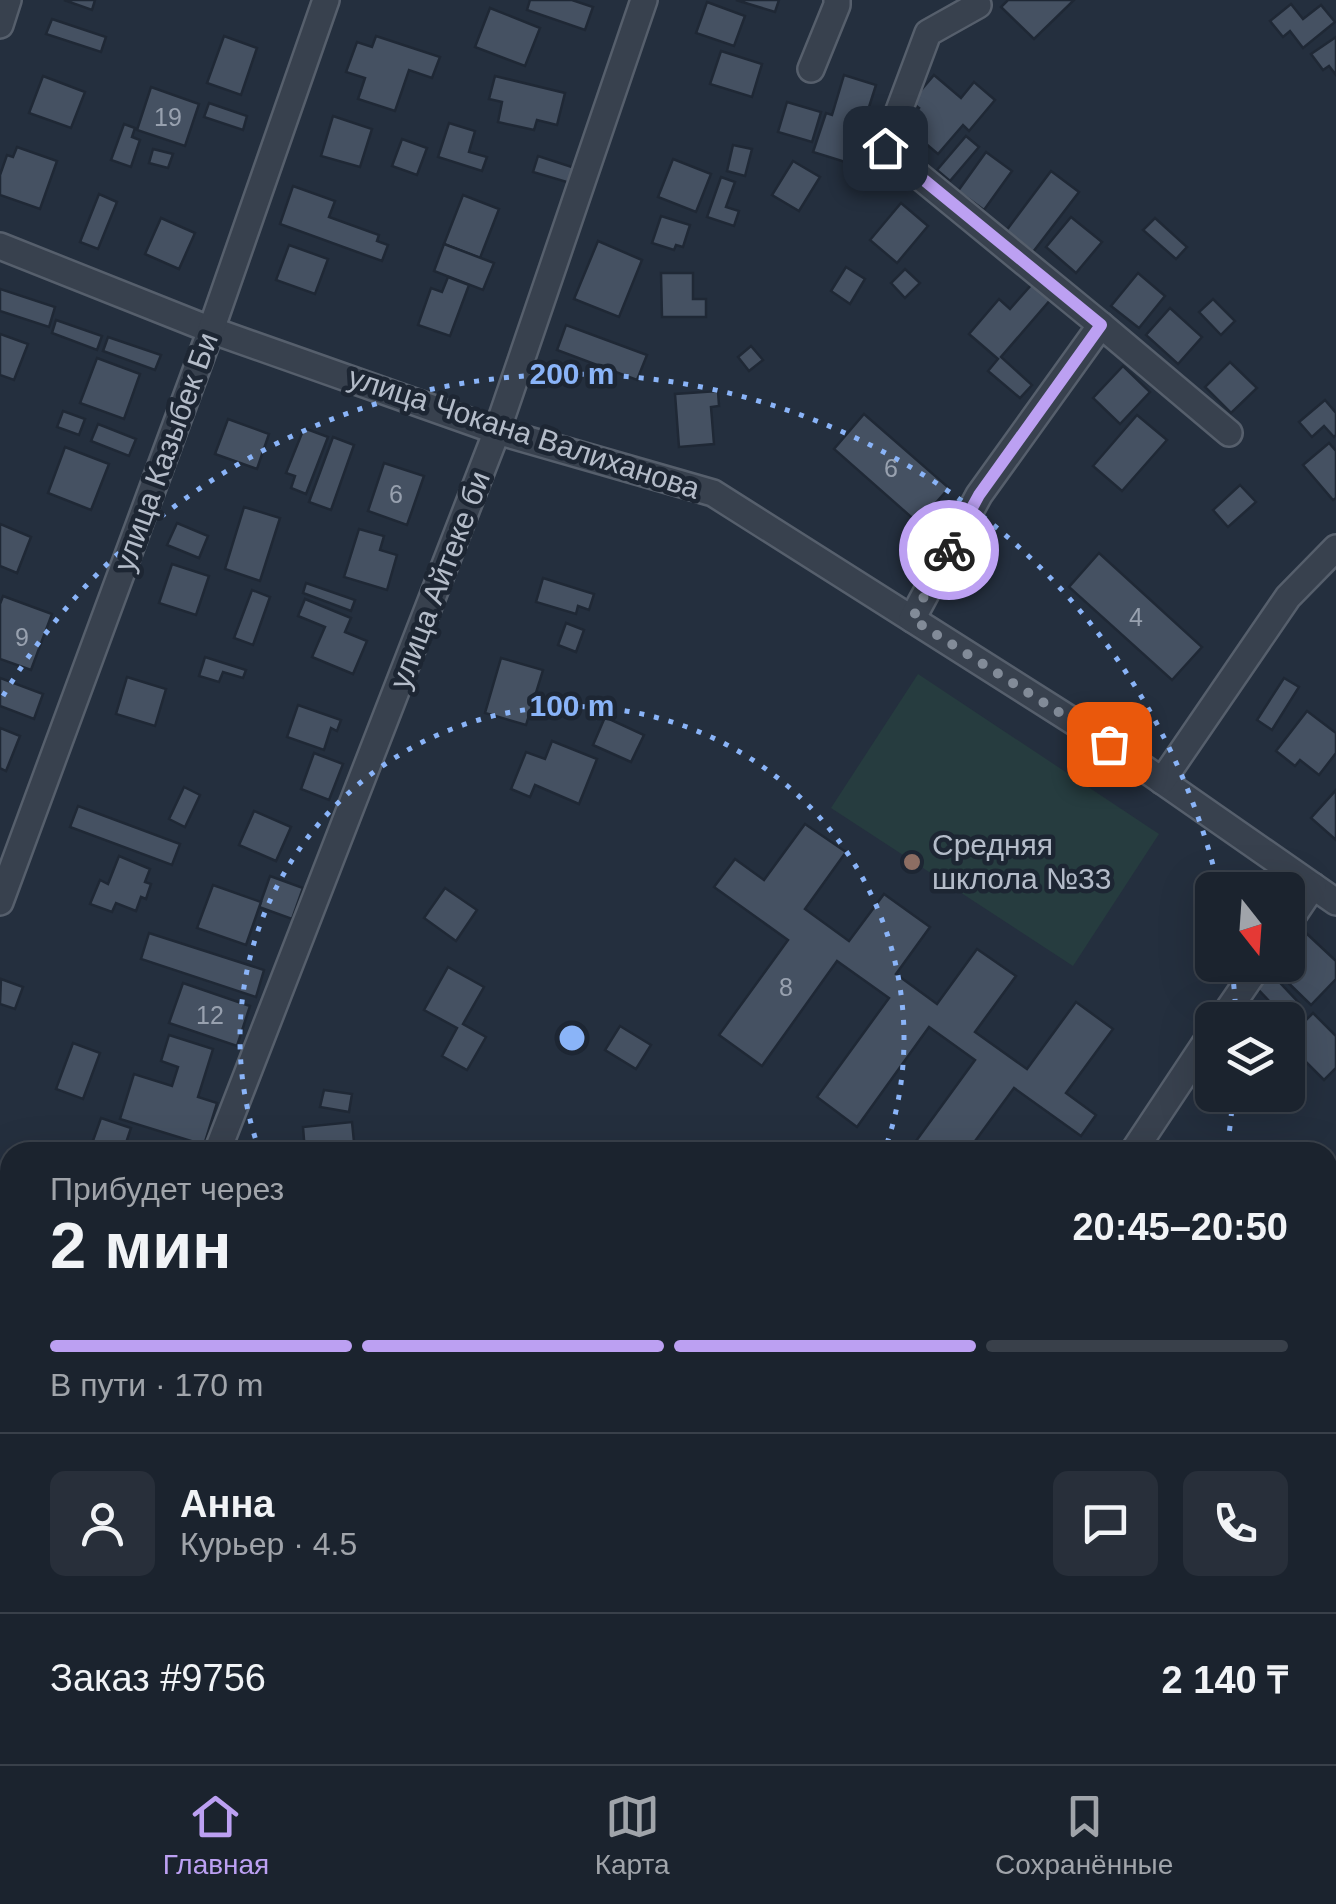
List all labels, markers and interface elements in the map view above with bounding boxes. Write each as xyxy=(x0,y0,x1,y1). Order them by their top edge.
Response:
house number: 19 xyxy=(154,103,182,131)
pin xyxy=(843,106,928,191)
icon: home xyxy=(858,121,913,176)
street label: улица Казыбек Би xyxy=(107,328,224,576)
text: 200 m xyxy=(529,357,615,390)
street label: улица Чокана Валиханова xyxy=(344,360,704,505)
house number: 6 xyxy=(884,454,898,482)
street label: улица Айтеке би xyxy=(383,467,496,693)
house number: 6 xyxy=(389,480,403,508)
courier xyxy=(899,500,999,600)
icon: bike xyxy=(922,523,977,578)
house number: 4 xyxy=(1129,603,1143,631)
house number: 9 xyxy=(15,623,29,651)
text: 100 m xyxy=(529,689,615,722)
pin xyxy=(1067,702,1152,787)
icon: bag xyxy=(1082,717,1137,772)
place label: Средняя шклола №33 xyxy=(932,828,1111,895)
marker: Средняя шклола №33 xyxy=(901,851,923,873)
north arrow xyxy=(1195,872,1305,982)
map controls xyxy=(1195,872,1305,1112)
house number: 8 xyxy=(779,973,793,1001)
house number: 12 xyxy=(196,1001,224,1029)
button: layers xyxy=(1195,1002,1305,1112)
centre of rings xyxy=(554,1020,590,1056)
text: Прибудет через xyxy=(50,1171,284,1207)
text: 20:45–20:50 xyxy=(1072,1206,1288,1248)
text: 2 мин xyxy=(50,1209,232,1282)
text: В пути · 170 m xyxy=(50,1367,263,1403)
button: person xyxy=(50,1471,155,1576)
button: chat xyxy=(1053,1471,1158,1576)
button: phone xyxy=(1183,1471,1288,1576)
text: Анна xyxy=(180,1483,274,1525)
text: Курьер · 4.5 xyxy=(180,1526,357,1562)
text: Заказ #9756 xyxy=(50,1657,266,1699)
text: 2 140 ₸ xyxy=(1162,1659,1288,1701)
tab: Главная xyxy=(163,1789,269,1881)
tab: Карта xyxy=(595,1789,670,1881)
tab: Сохранённые xyxy=(995,1789,1173,1881)

